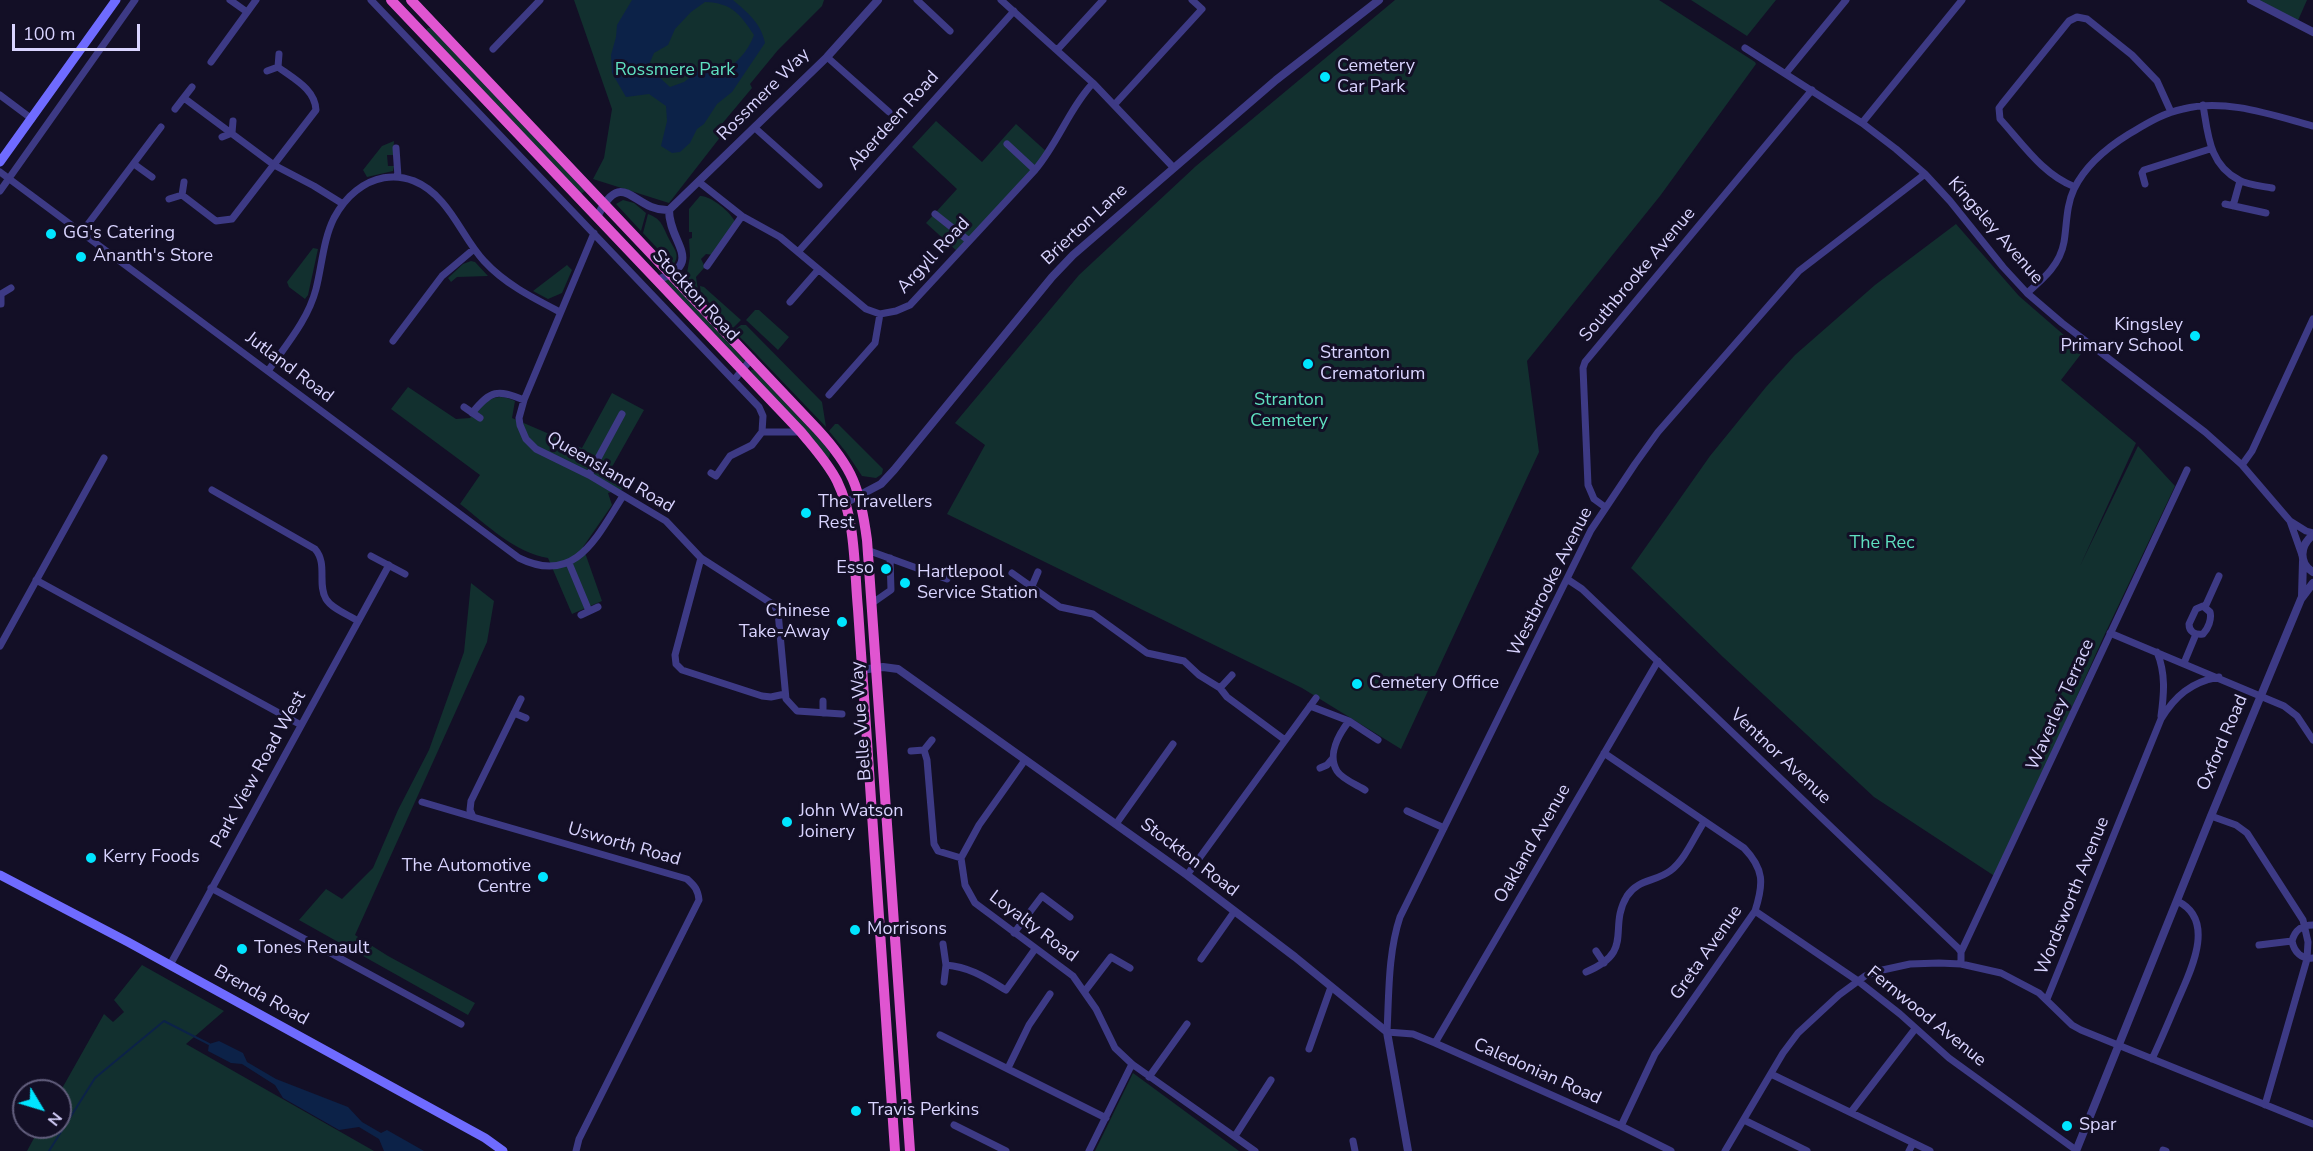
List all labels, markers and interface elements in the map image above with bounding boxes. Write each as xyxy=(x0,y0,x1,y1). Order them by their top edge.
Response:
scale bar xyxy=(15,12,142,50)
text: 100 m xyxy=(23,22,75,46)
street label: Rossmere Way xyxy=(713,44,815,146)
place label: Cemetery Car Park xyxy=(1337,56,1415,98)
park label: Rossmere Park xyxy=(615,60,735,82)
street label: Aberdeen Road xyxy=(844,67,944,175)
marker: Cemetery Car Park xyxy=(1318,70,1332,84)
street label: Kingsley Avenue xyxy=(1943,173,2047,289)
street label: Brierton Lane xyxy=(1038,180,1132,270)
street label: Southbrooke Avenue xyxy=(1575,203,1701,347)
street label: Argyll Road xyxy=(893,213,975,299)
place label: GG's Catering xyxy=(63,223,175,245)
marker: GG's Catering xyxy=(44,227,58,241)
place label: Ananth's Store xyxy=(93,246,213,268)
street label: Stockton Road xyxy=(647,246,743,346)
marker: Ananth's Store xyxy=(74,250,88,264)
place label: Kingsley Primary School xyxy=(2060,315,2183,358)
street label: Jutland Road xyxy=(241,328,337,408)
marker: Kingsley Primary School xyxy=(2188,329,2202,343)
place label: Stranton Crematorium xyxy=(1320,343,1425,386)
marker: Stranton Crematorium xyxy=(1301,357,1315,371)
park label: Stranton Cemetery xyxy=(1250,390,1328,432)
street label: Queensland Road xyxy=(542,428,678,518)
place label: The Travellers Rest xyxy=(818,492,932,534)
street label: Westbrooke Avenue xyxy=(1504,504,1598,660)
marker: The Travellers Rest xyxy=(799,506,813,520)
park label: The Rec xyxy=(1849,533,1915,555)
place label: Esso xyxy=(836,558,874,580)
marker: Esso xyxy=(879,562,893,576)
place label: Hartlepool Service Station xyxy=(917,562,1038,604)
marker: Hartlepool Service Station xyxy=(898,576,912,590)
place label: Chinese Take-Away xyxy=(739,601,830,644)
marker: Chinese Take-Away xyxy=(835,615,849,629)
street label: Waverley Terrace xyxy=(2022,636,2100,774)
street label: Belle Vue Way xyxy=(847,660,877,782)
place label: Cemetery Office xyxy=(1369,673,1499,695)
marker: Cemetery Office xyxy=(1350,677,1364,691)
street label: Park View Road West xyxy=(207,688,311,852)
street label: Oxford Road xyxy=(2193,692,2253,794)
street label: Ventnor Avenue xyxy=(1725,705,1835,809)
street label: Oakland Avenue xyxy=(1490,781,1576,907)
place label: John Watson Joinery xyxy=(799,801,903,844)
street label: Stockton Road xyxy=(1136,814,1242,902)
street label: Wordsworth Avenue xyxy=(2031,814,2115,978)
marker: John Watson Joinery xyxy=(780,815,794,829)
street label: Usworth Road xyxy=(565,819,683,871)
place label: Kerry Foods xyxy=(103,847,200,869)
marker: Kerry Foods xyxy=(84,851,98,865)
place label: The Automotive Centre xyxy=(402,856,531,898)
marker: The Automotive Centre xyxy=(536,870,550,884)
street label: Loyalty Road xyxy=(984,887,1082,967)
street label: Greta Avenue xyxy=(1666,901,1748,1005)
place label: Morrisons xyxy=(867,919,947,941)
marker: Morrisons xyxy=(848,923,862,937)
place label: Tones Renault xyxy=(254,938,369,960)
marker: Tones Renault xyxy=(235,942,249,956)
street label: Brenda Road xyxy=(210,961,312,1031)
street label: Fernwood Avenue xyxy=(1862,962,1990,1072)
street label: Caledonian Road xyxy=(1470,1034,1604,1110)
north arrow xyxy=(12,1079,72,1139)
place label: Travis Perkins xyxy=(868,1100,979,1122)
marker: Travis Perkins xyxy=(849,1104,863,1118)
text: N xyxy=(42,1107,67,1130)
place label: Spar xyxy=(2079,1115,2117,1137)
marker: Spar xyxy=(2060,1119,2074,1133)

